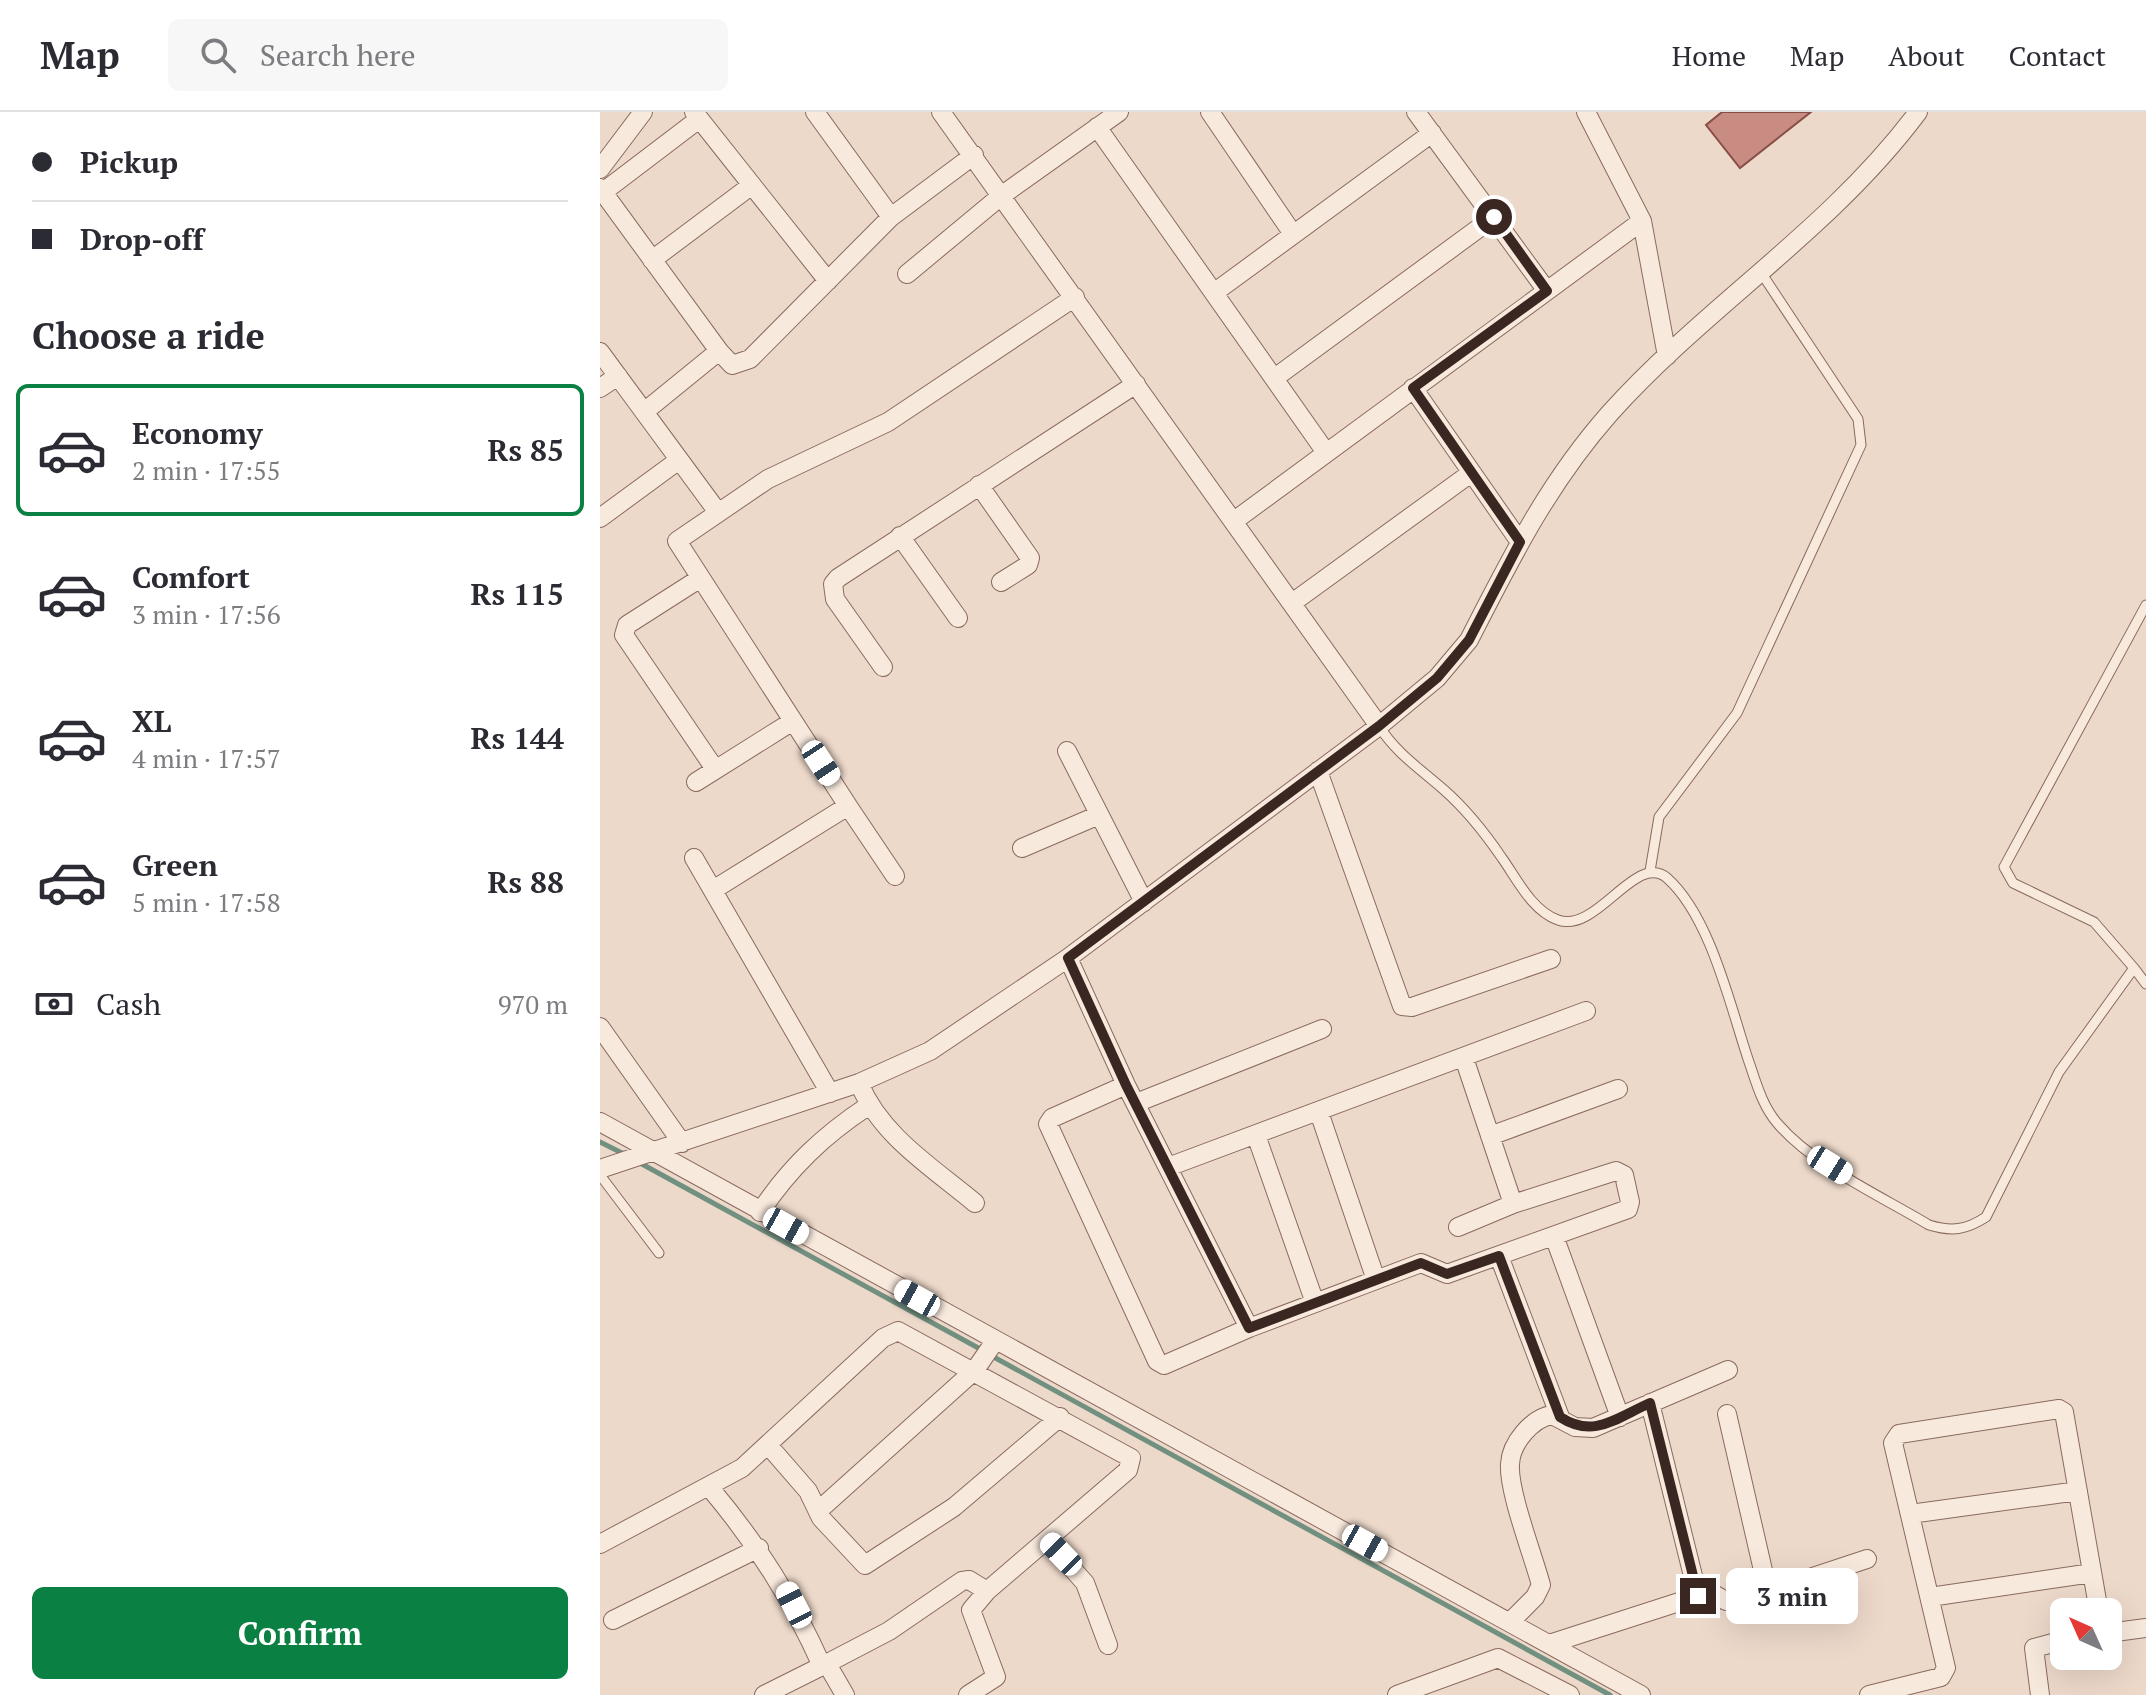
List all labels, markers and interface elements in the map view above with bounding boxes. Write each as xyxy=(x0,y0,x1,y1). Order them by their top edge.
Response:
search box xyxy=(168,19,728,91)
text: Map xyxy=(40,30,120,80)
icon: search xyxy=(196,33,240,77)
text: Search here xyxy=(260,35,416,75)
text: Home xyxy=(1672,37,1746,74)
text: Map xyxy=(1790,37,1844,74)
text: About xyxy=(1888,37,1965,74)
text: Contact xyxy=(2009,37,2106,74)
text: Pickup xyxy=(80,142,178,182)
route start xyxy=(1476,199,1512,235)
text: Drop-off xyxy=(80,219,204,259)
text: Choose a ride xyxy=(32,312,265,359)
text: Economy xyxy=(132,413,263,453)
icon: car xyxy=(36,414,108,486)
text: Rs 85 xyxy=(488,430,564,470)
text: 2 min · 17:55 xyxy=(132,453,281,487)
text: Comfort xyxy=(132,557,250,597)
icon: car xyxy=(36,558,108,630)
text: Rs 115 xyxy=(471,574,564,614)
text: 3 min · 17:56 xyxy=(132,597,281,631)
text: XL xyxy=(132,701,171,741)
icon: car xyxy=(36,702,108,774)
text: Rs 144 xyxy=(471,718,564,758)
car xyxy=(798,736,844,790)
text: 4 min · 17:57 xyxy=(132,741,281,775)
text: Green xyxy=(132,845,218,885)
icon: car xyxy=(36,846,108,918)
text: Rs 88 xyxy=(488,862,564,902)
text: 5 min · 17:58 xyxy=(132,885,281,919)
icon: cash xyxy=(32,982,76,1026)
text: Cash xyxy=(96,984,161,1024)
text: 970 m xyxy=(498,987,568,1021)
car xyxy=(1803,1142,1857,1188)
car xyxy=(759,1204,813,1248)
car xyxy=(890,1276,944,1320)
car xyxy=(1338,1521,1392,1565)
car xyxy=(1036,1528,1086,1580)
callout: 3 min xyxy=(1726,1568,1858,1624)
car xyxy=(772,1578,816,1632)
route end xyxy=(1680,1578,1716,1614)
text: 3 min xyxy=(1756,1579,1828,1613)
button: Confirm xyxy=(32,1587,568,1679)
north arrow xyxy=(2050,1598,2122,1670)
map controls xyxy=(2050,1598,2122,1670)

